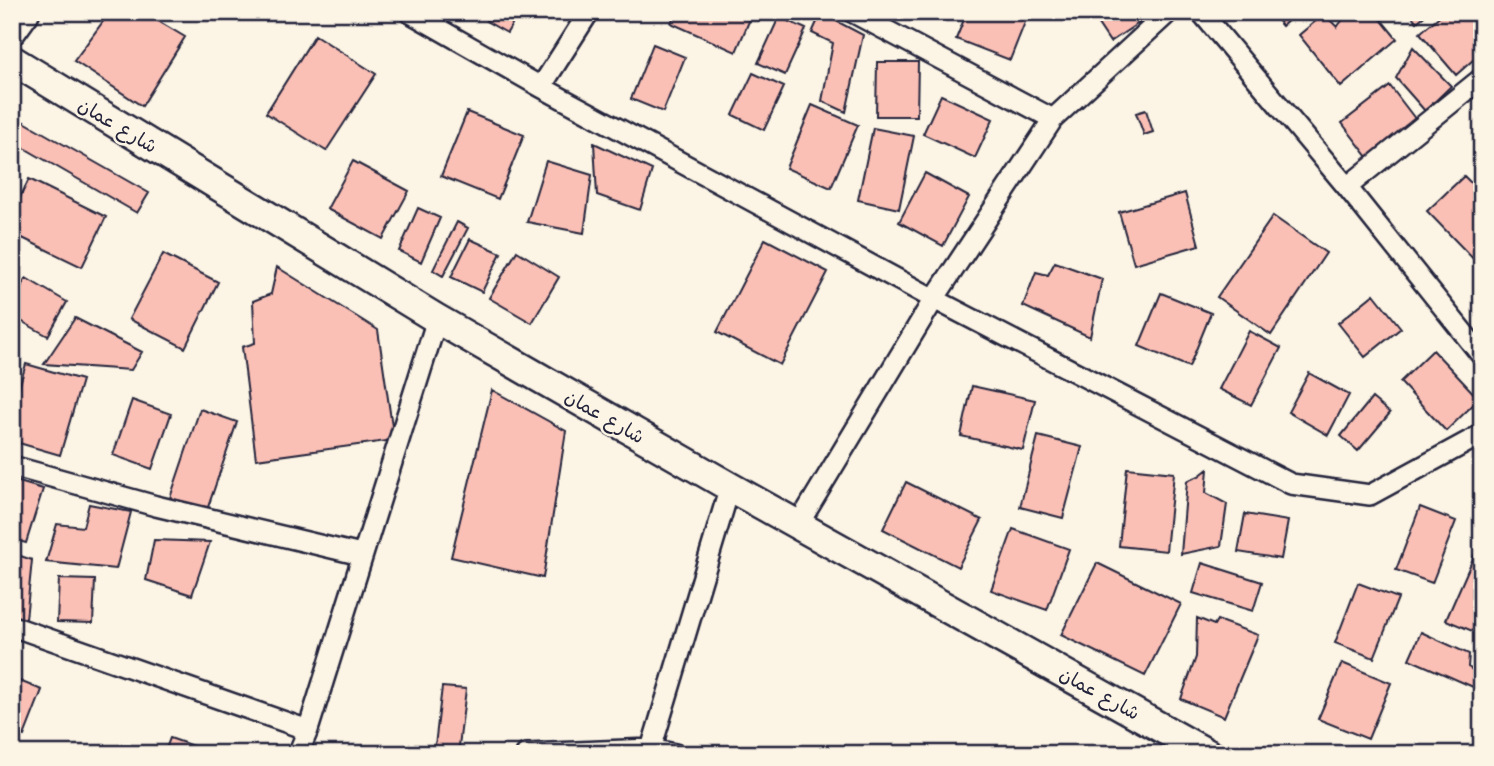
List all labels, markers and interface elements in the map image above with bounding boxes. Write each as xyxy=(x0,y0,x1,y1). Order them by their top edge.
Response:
street label: شارع عمان xyxy=(73,90,163,160)
street label: شارع عمان xyxy=(560,381,651,450)
street label: شارع عمان xyxy=(1055,659,1146,727)

